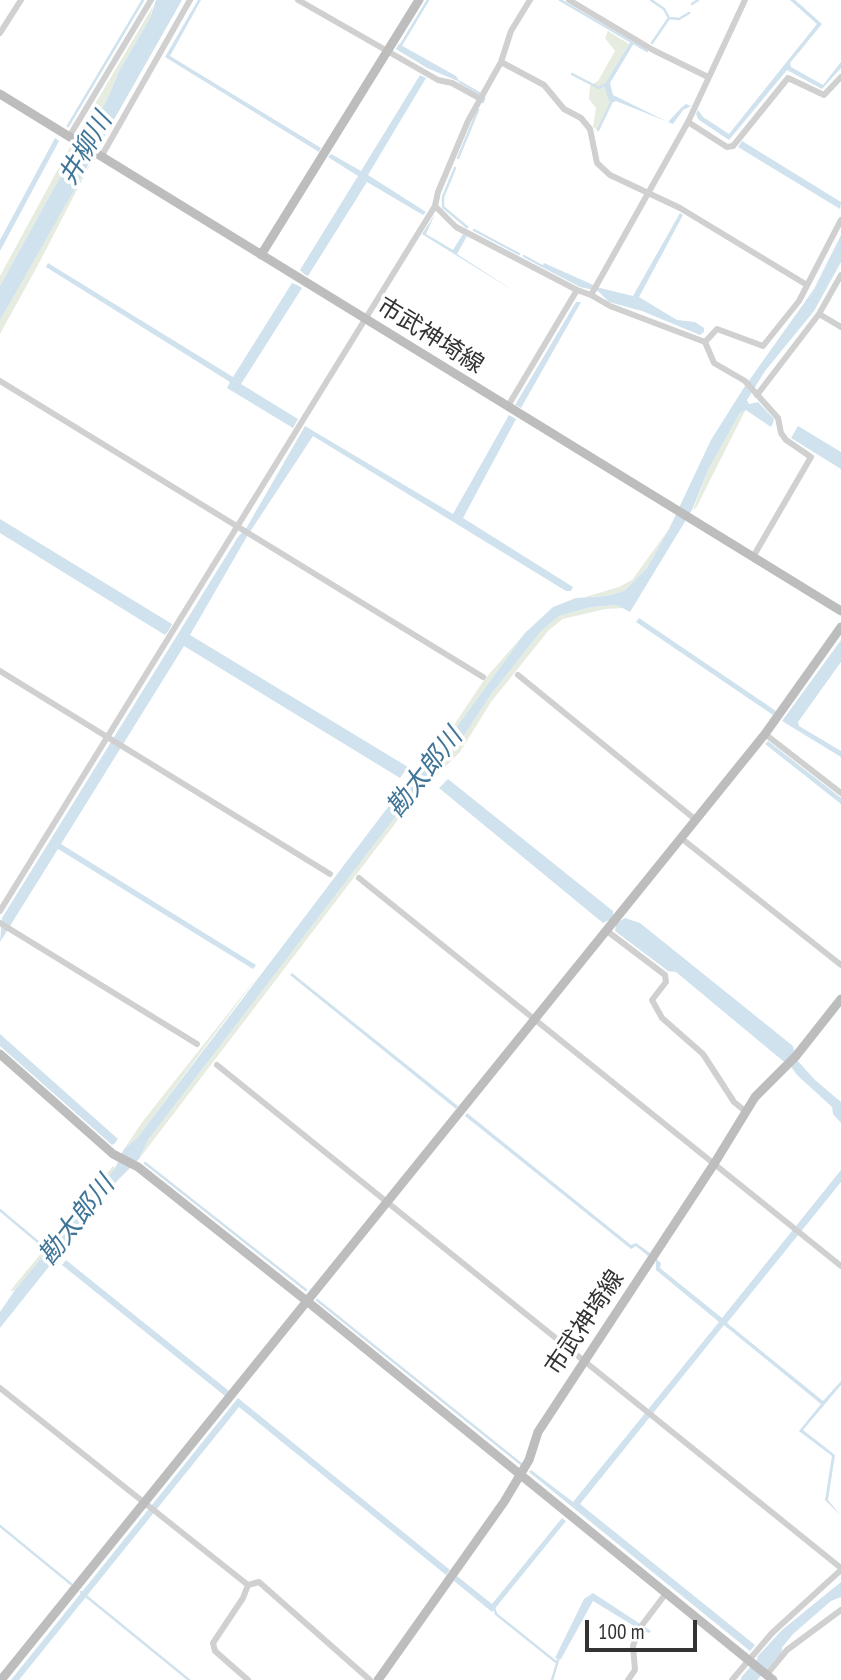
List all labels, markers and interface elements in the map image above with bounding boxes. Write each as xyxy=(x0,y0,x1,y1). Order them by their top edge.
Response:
water label: 井柳川 xyxy=(53,107,119,191)
street label: 市武神埼線 xyxy=(371,292,489,380)
water label: 勘太郎川 xyxy=(381,722,469,824)
water label: 勘太郎川 xyxy=(33,1170,121,1272)
street label: 市武神埼線 xyxy=(540,1265,630,1381)
scale bar xyxy=(589,1606,701,1650)
text: 100 m xyxy=(598,1618,644,1645)

